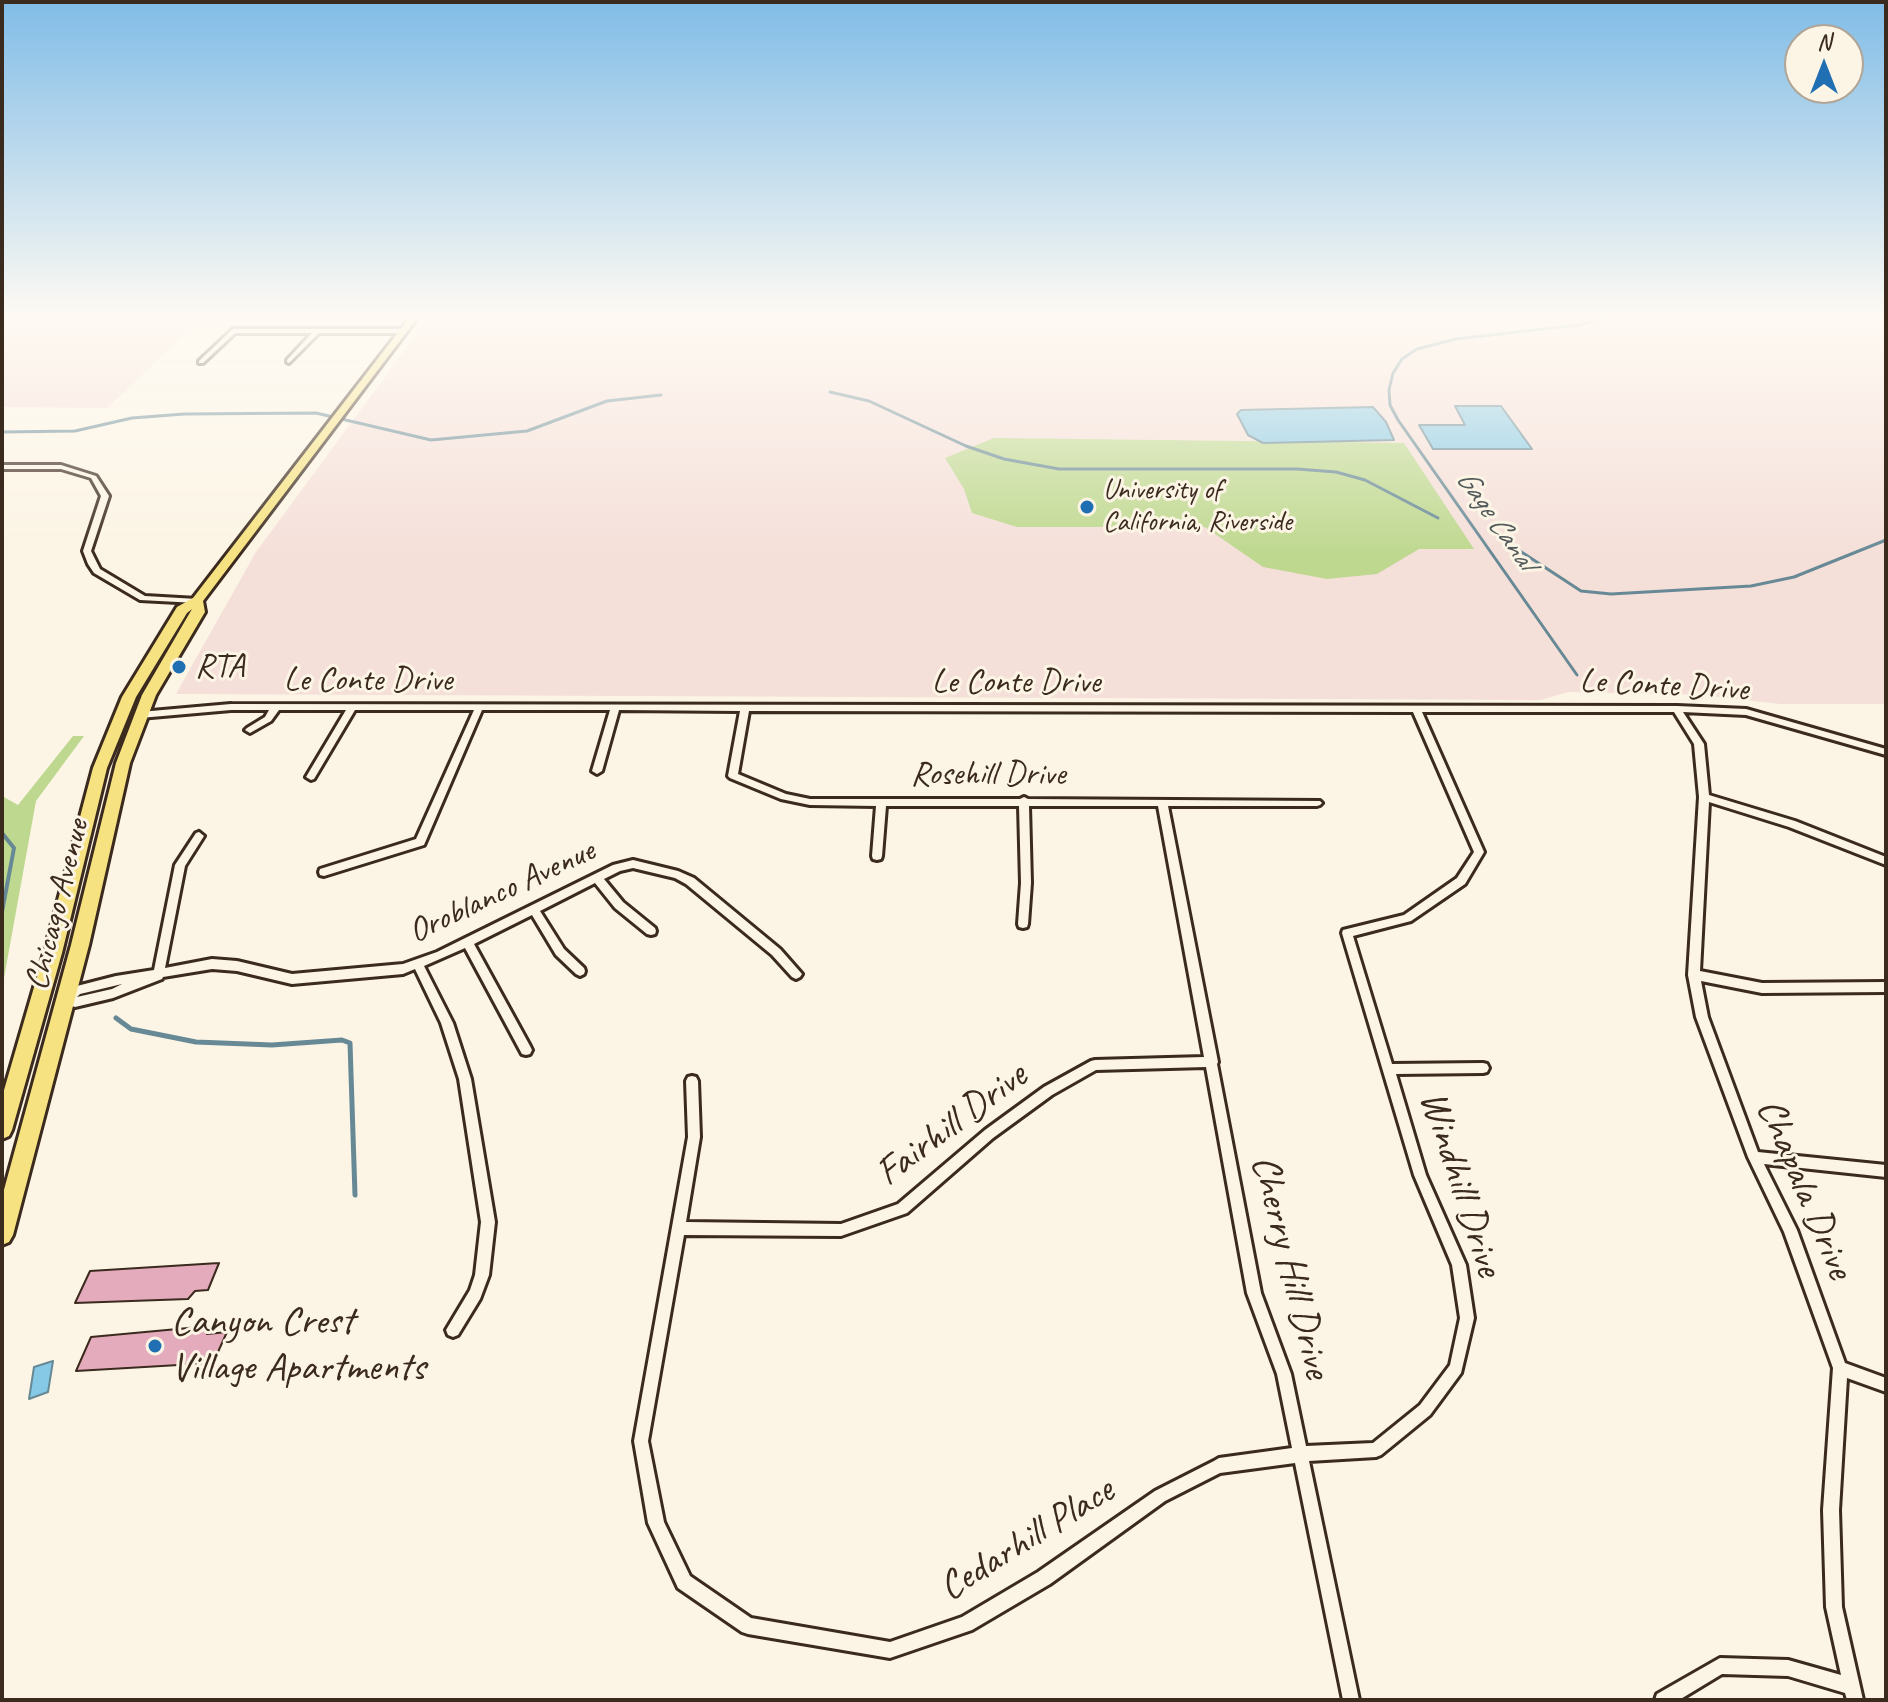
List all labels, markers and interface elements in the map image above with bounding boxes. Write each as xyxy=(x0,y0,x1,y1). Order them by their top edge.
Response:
north arrow xyxy=(1784,24,1864,104)
text: N xyxy=(1817,28,1831,56)
water label: Gage Canal xyxy=(1448,463,1542,577)
place label: University of California, Riverside xyxy=(1103,474,1292,540)
marker: University of California, Riverside xyxy=(1078,498,1096,516)
place label: RTA xyxy=(195,647,244,687)
marker: RTA xyxy=(170,658,188,676)
street label: Le Conte Drive xyxy=(284,661,452,701)
street label: Le Conte Drive xyxy=(1579,661,1749,711)
street label: Le Conte Drive xyxy=(932,663,1100,703)
street label: Rosehill Drive xyxy=(910,755,1066,795)
street label: Chicago Avenue xyxy=(17,816,99,994)
street label: Oroblanco Avenue xyxy=(402,831,602,953)
street label: Fairhill Drive xyxy=(867,1053,1037,1197)
street label: Windhill Drive xyxy=(1408,1085,1512,1283)
street label: Chapala Drive xyxy=(1745,1092,1863,1286)
street label: Cherry Hill Drive xyxy=(1239,1151,1341,1383)
place label: Canyon Crest Village Apartments xyxy=(171,1299,425,1393)
marker: Canyon Crest Village Apartments xyxy=(146,1337,164,1355)
street label: Cedarhill Place xyxy=(931,1467,1123,1613)

